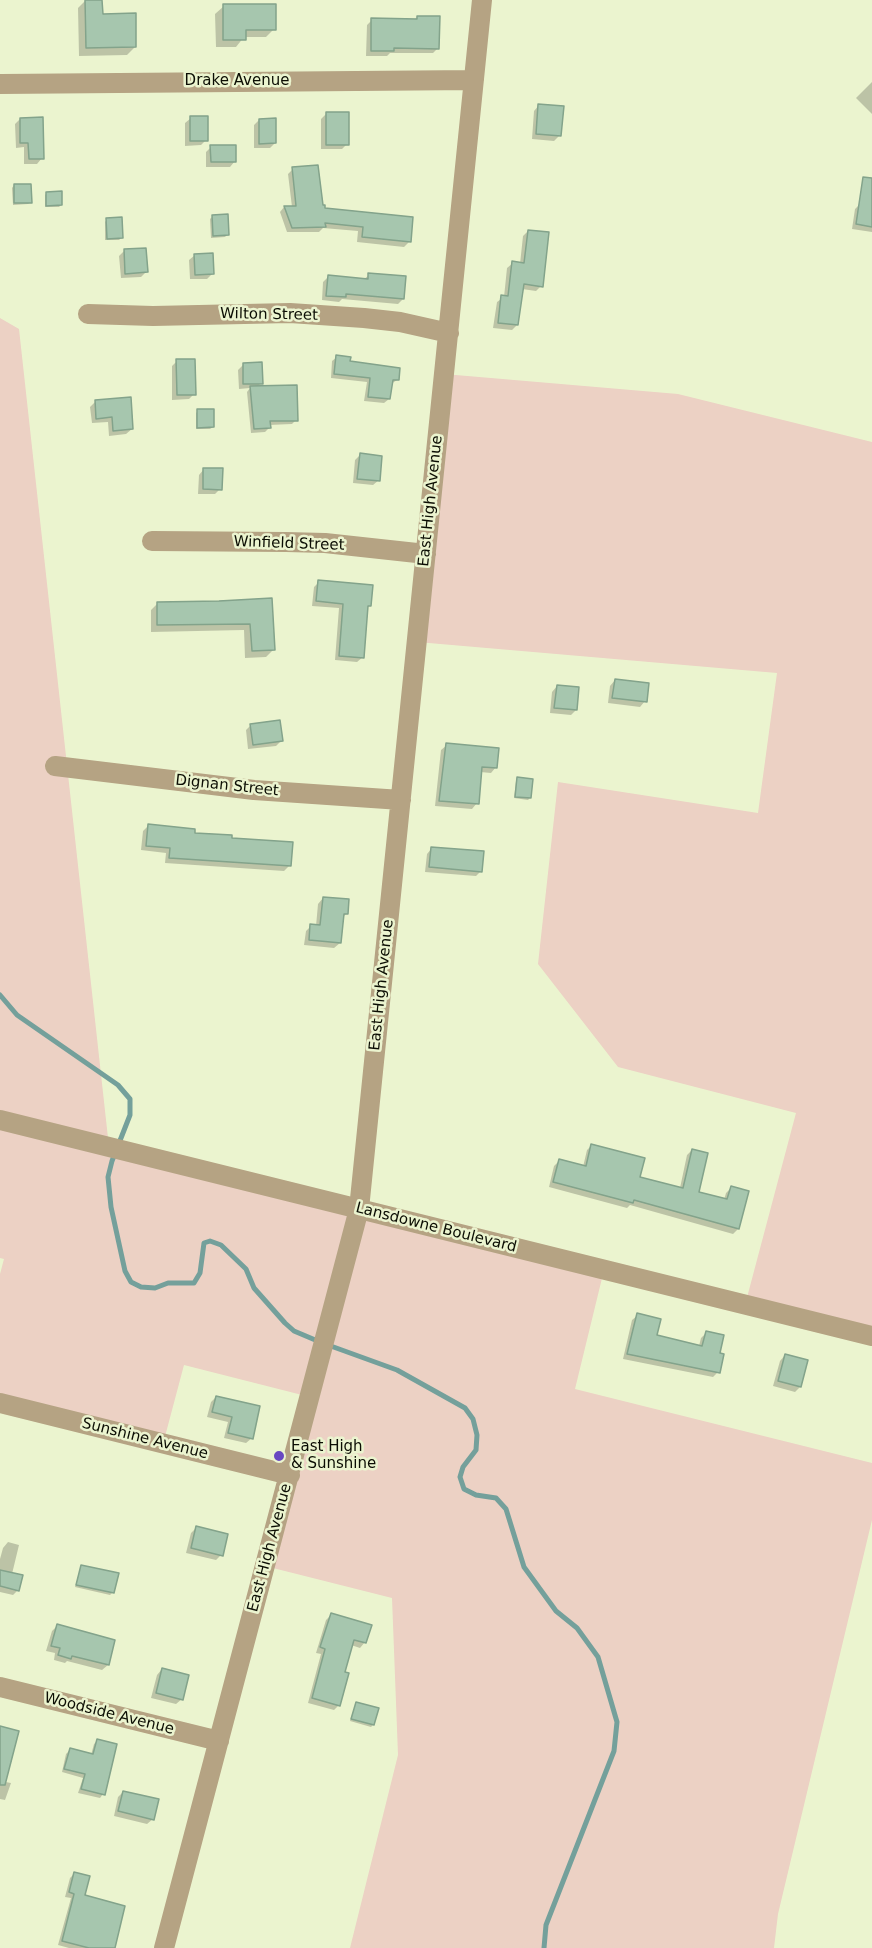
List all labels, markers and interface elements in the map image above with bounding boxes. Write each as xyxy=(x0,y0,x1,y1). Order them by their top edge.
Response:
street label: Drake Avenue xyxy=(185,72,289,90)
street label: Wilton Street xyxy=(220,305,318,325)
street label: East High Avenue xyxy=(415,434,447,568)
street label: Winfield Street xyxy=(233,533,345,555)
street label: Dignan Street xyxy=(174,772,280,800)
street label: East High Avenue xyxy=(366,918,398,1052)
street label: Lansdowne Boulevard xyxy=(354,1199,518,1257)
street label: Sunshine Avenue xyxy=(80,1415,210,1463)
place label: East High & Sunshine xyxy=(291,1438,376,1473)
marker: East High & Sunshine xyxy=(272,1449,286,1463)
street label: East High Avenue xyxy=(244,1482,296,1614)
street label: Woodside Avenue xyxy=(42,1689,176,1739)

